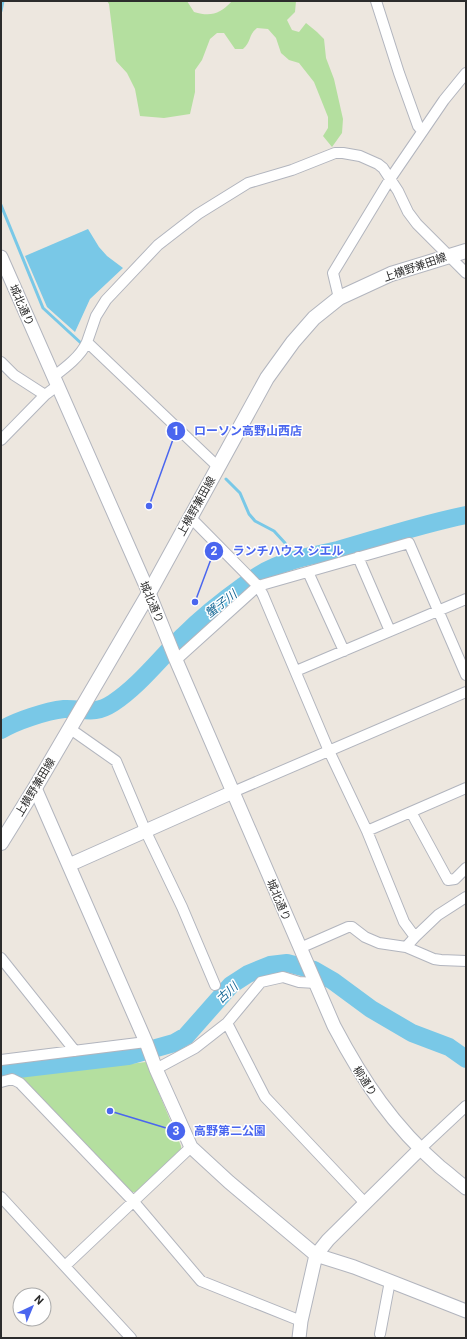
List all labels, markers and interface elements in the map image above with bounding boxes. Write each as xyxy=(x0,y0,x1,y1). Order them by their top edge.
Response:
street label: 上横野兼田線 xyxy=(382,251,448,284)
street label: 城北通り xyxy=(7,282,36,328)
callout: ローソン高野山西店 xyxy=(166,419,310,443)
text: 1 xyxy=(173,424,179,438)
text: ローソン高野山西店 xyxy=(194,424,302,438)
street label: 上横野兼田線 xyxy=(175,474,218,538)
callout: ランチハウス シエル xyxy=(204,539,351,563)
text: 2 xyxy=(211,544,218,558)
text: ランチハウス シエル xyxy=(233,544,343,558)
street label: 城北通り xyxy=(137,579,166,625)
water label: 蟹子川 xyxy=(203,586,241,621)
street label: 上横野兼田線 xyxy=(13,756,58,819)
street label: 城北通り xyxy=(264,877,293,923)
water label: 古川 xyxy=(213,978,242,1006)
street label: 柳通り xyxy=(350,1064,379,1099)
callout: 高野第二公園 xyxy=(166,1119,274,1143)
text: 3 xyxy=(173,1124,180,1138)
text: 高野第二公園 xyxy=(194,1124,266,1138)
north arrow xyxy=(12,1287,52,1327)
text: N xyxy=(31,1293,46,1308)

